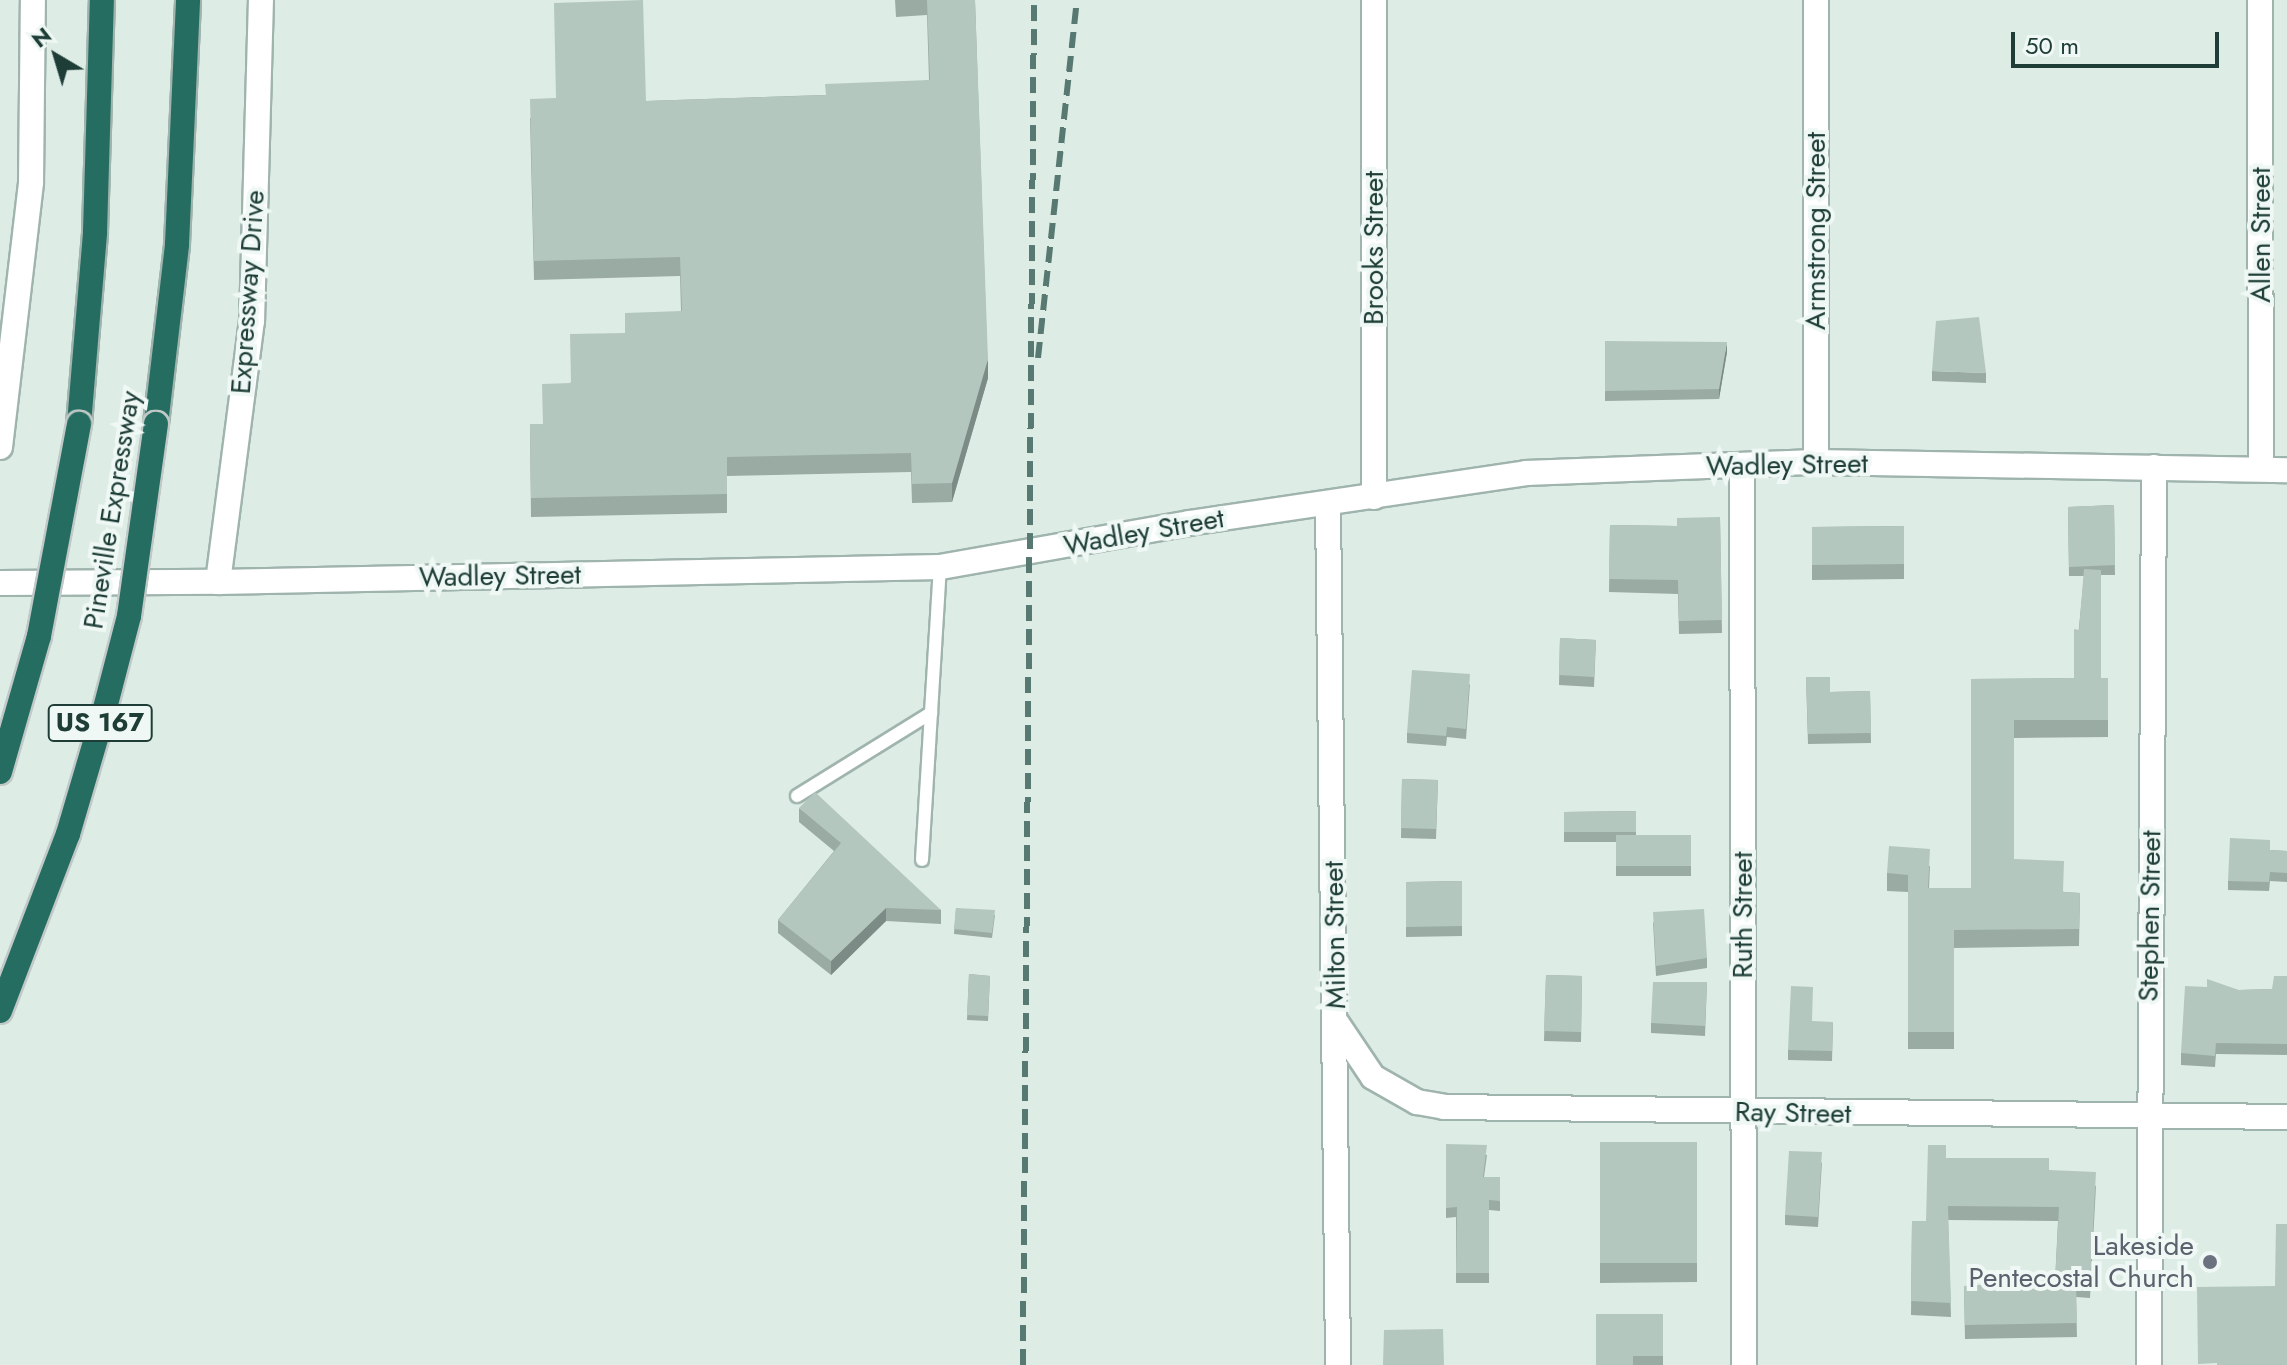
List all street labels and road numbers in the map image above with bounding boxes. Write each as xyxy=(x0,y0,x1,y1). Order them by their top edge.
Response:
street label: Armstrong Street xyxy=(1799,132,1833,330)
street label: Allen Street xyxy=(2244,167,2278,303)
street label: Brooks Street xyxy=(1357,171,1391,325)
street label: Expressway Drive xyxy=(224,189,272,395)
street label: Pineville Expressway xyxy=(77,389,147,631)
street label: Wadley Street xyxy=(1706,447,1868,483)
street label: Wadley Street xyxy=(1061,501,1227,563)
street label: Wadley Street xyxy=(419,558,581,594)
road number: US 167 xyxy=(46,701,154,745)
street label: Stephen Street xyxy=(2132,830,2168,1002)
street label: Ruth Street xyxy=(1726,851,1760,979)
street label: Milton Street xyxy=(1317,861,1353,1009)
street label: Ray Street xyxy=(1734,1095,1852,1131)

